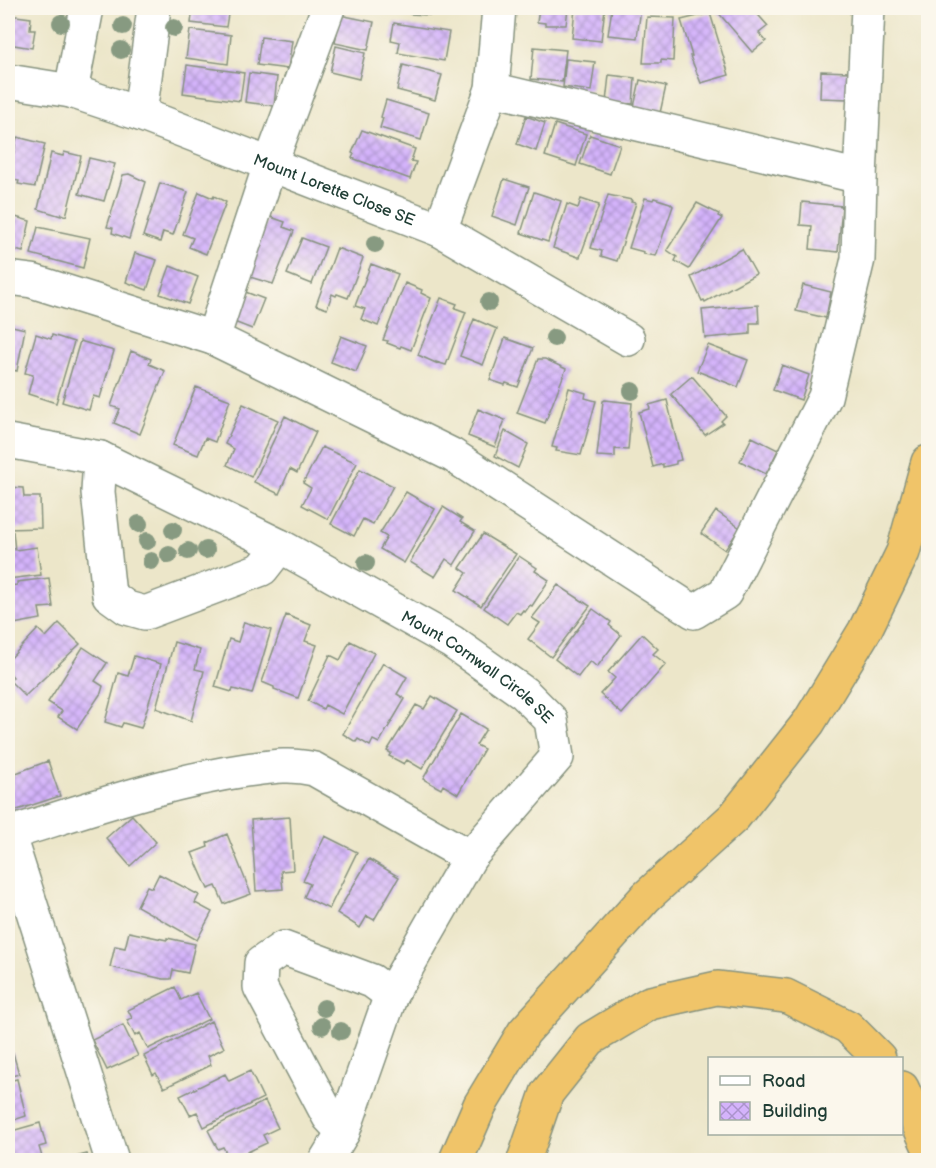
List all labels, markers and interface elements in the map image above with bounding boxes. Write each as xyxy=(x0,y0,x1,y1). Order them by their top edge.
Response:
street label: Mount Lorette Close SE xyxy=(250,151,417,230)
street label: Mount Cornwall Circle SE xyxy=(398,608,557,728)
legend xyxy=(708,1057,903,1135)
text: Road xyxy=(762,1071,806,1092)
text: Building xyxy=(762,1101,828,1122)

